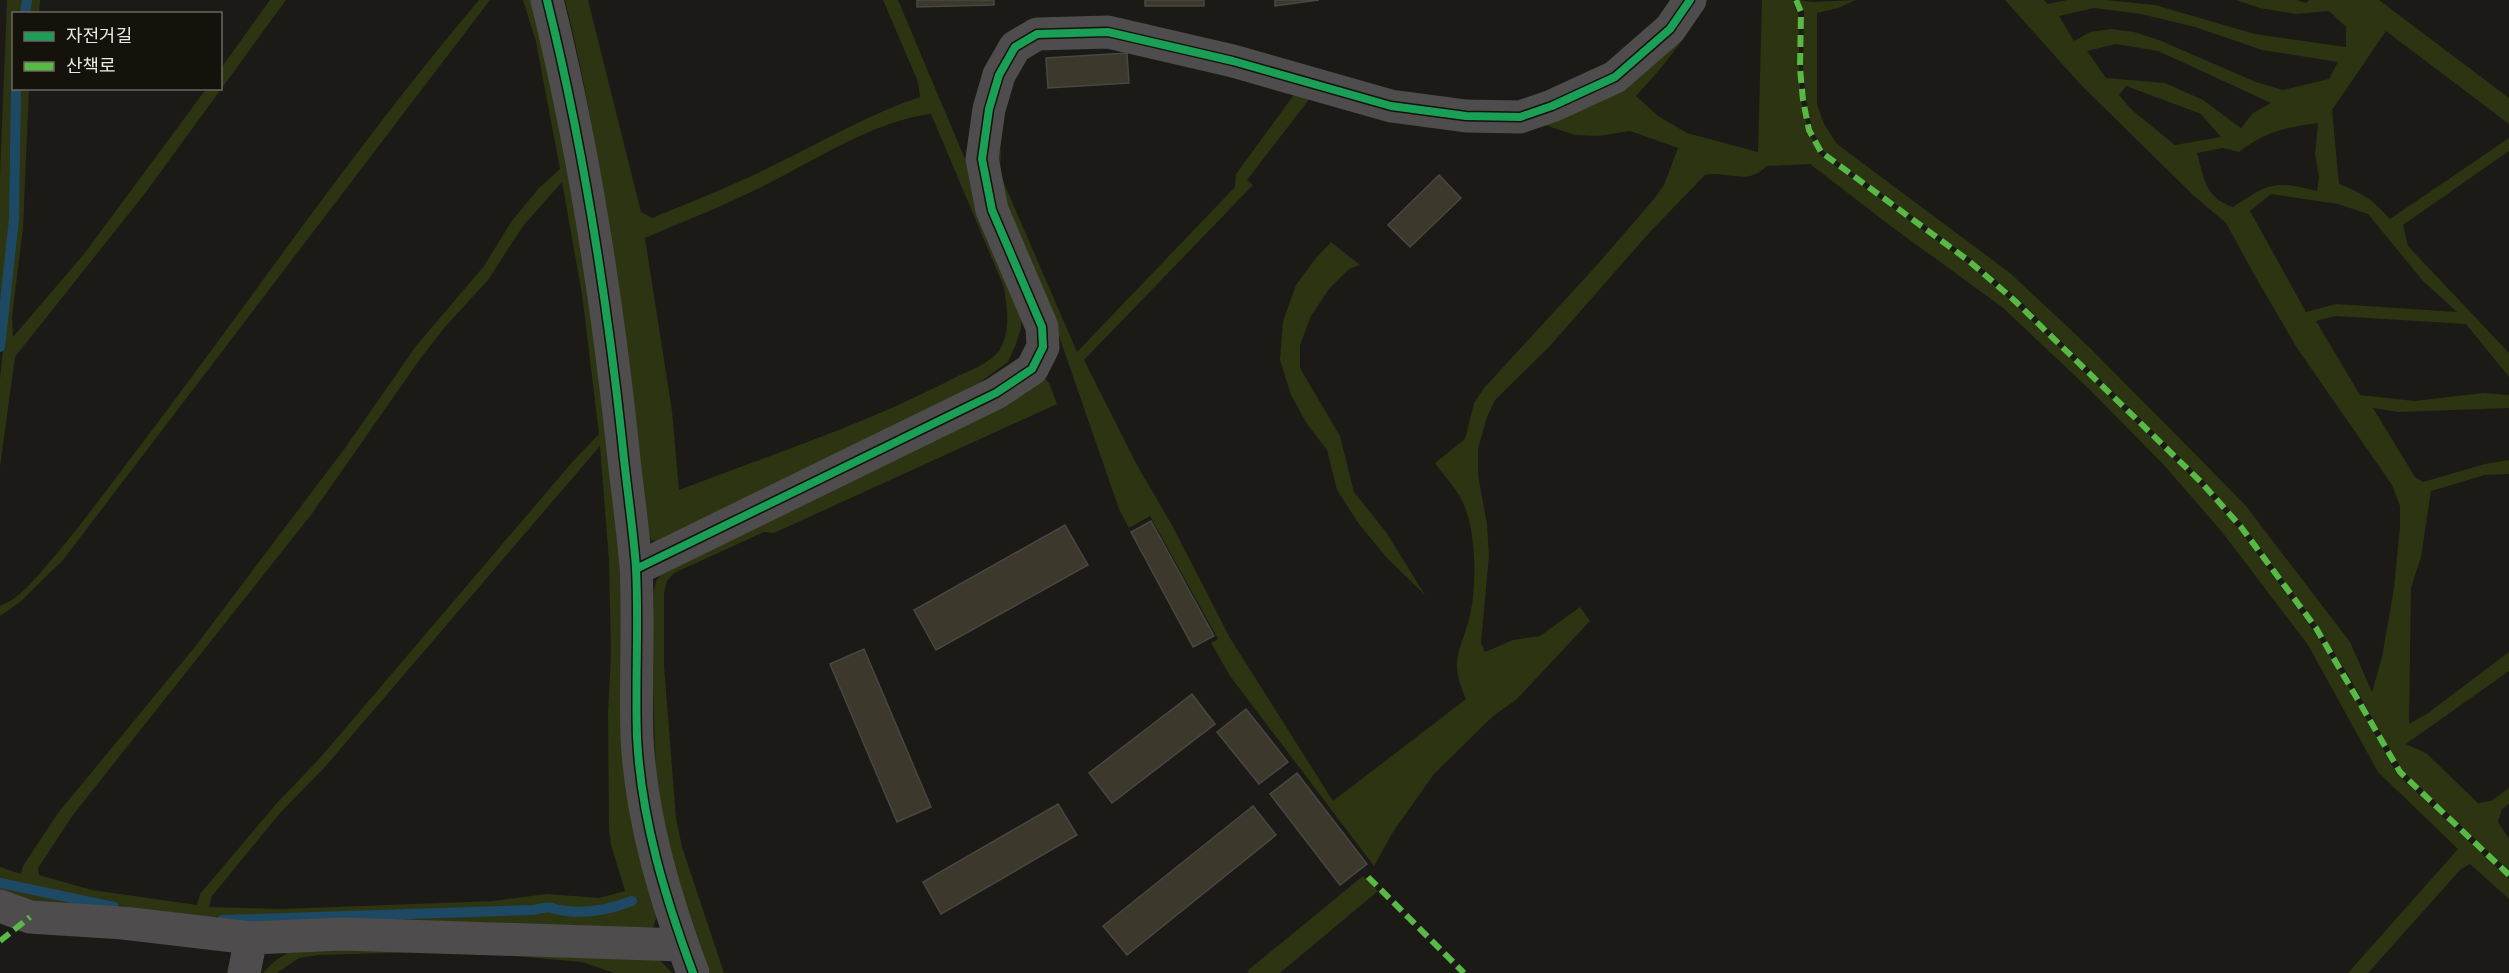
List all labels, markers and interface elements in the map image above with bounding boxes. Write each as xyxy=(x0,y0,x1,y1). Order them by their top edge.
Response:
legend xyxy=(12,12,222,90)
text: 자전거길 xyxy=(66,25,132,46)
text: 산책로 xyxy=(66,55,116,76)

